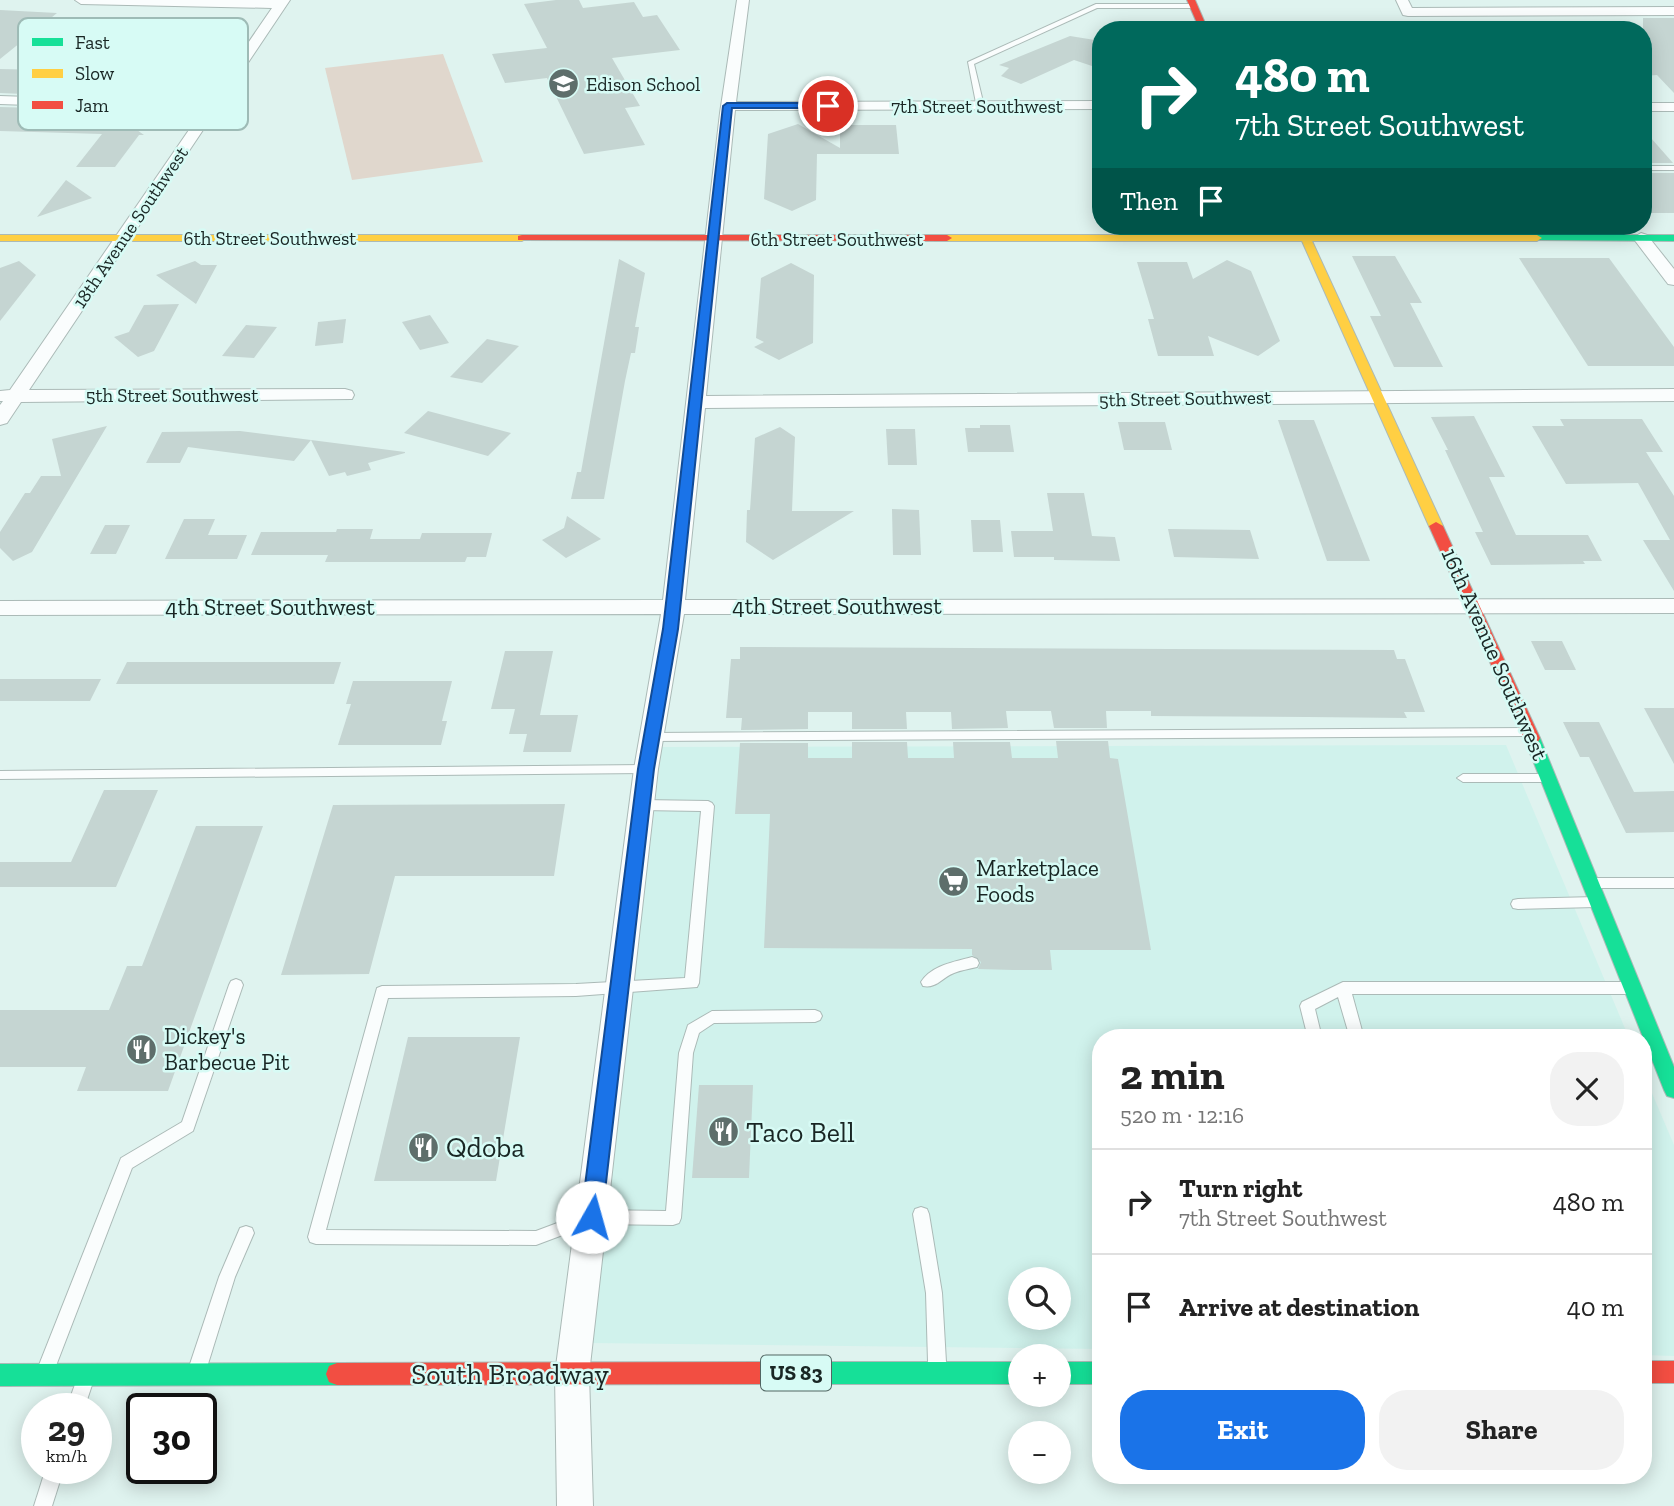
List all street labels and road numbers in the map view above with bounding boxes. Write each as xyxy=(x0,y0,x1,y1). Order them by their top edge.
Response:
street label: 7th Street Southwest xyxy=(891,95,1063,118)
street label: 18th Avenue Southwest xyxy=(68,142,193,312)
street label: 6th Street Southwest xyxy=(184,227,356,250)
street label: 6th Street Southwest xyxy=(751,228,923,251)
street label: 5th Street Southwest xyxy=(86,384,258,407)
street label: 5th Street Southwest xyxy=(1099,385,1271,412)
street label: 16th Avenue Southwest xyxy=(1436,543,1555,765)
street label: 4th Street Southwest xyxy=(732,592,942,620)
street label: 4th Street Southwest xyxy=(165,593,375,621)
road number: US 83 xyxy=(761,1356,831,1390)
street label: South Broadway xyxy=(411,1358,609,1391)

